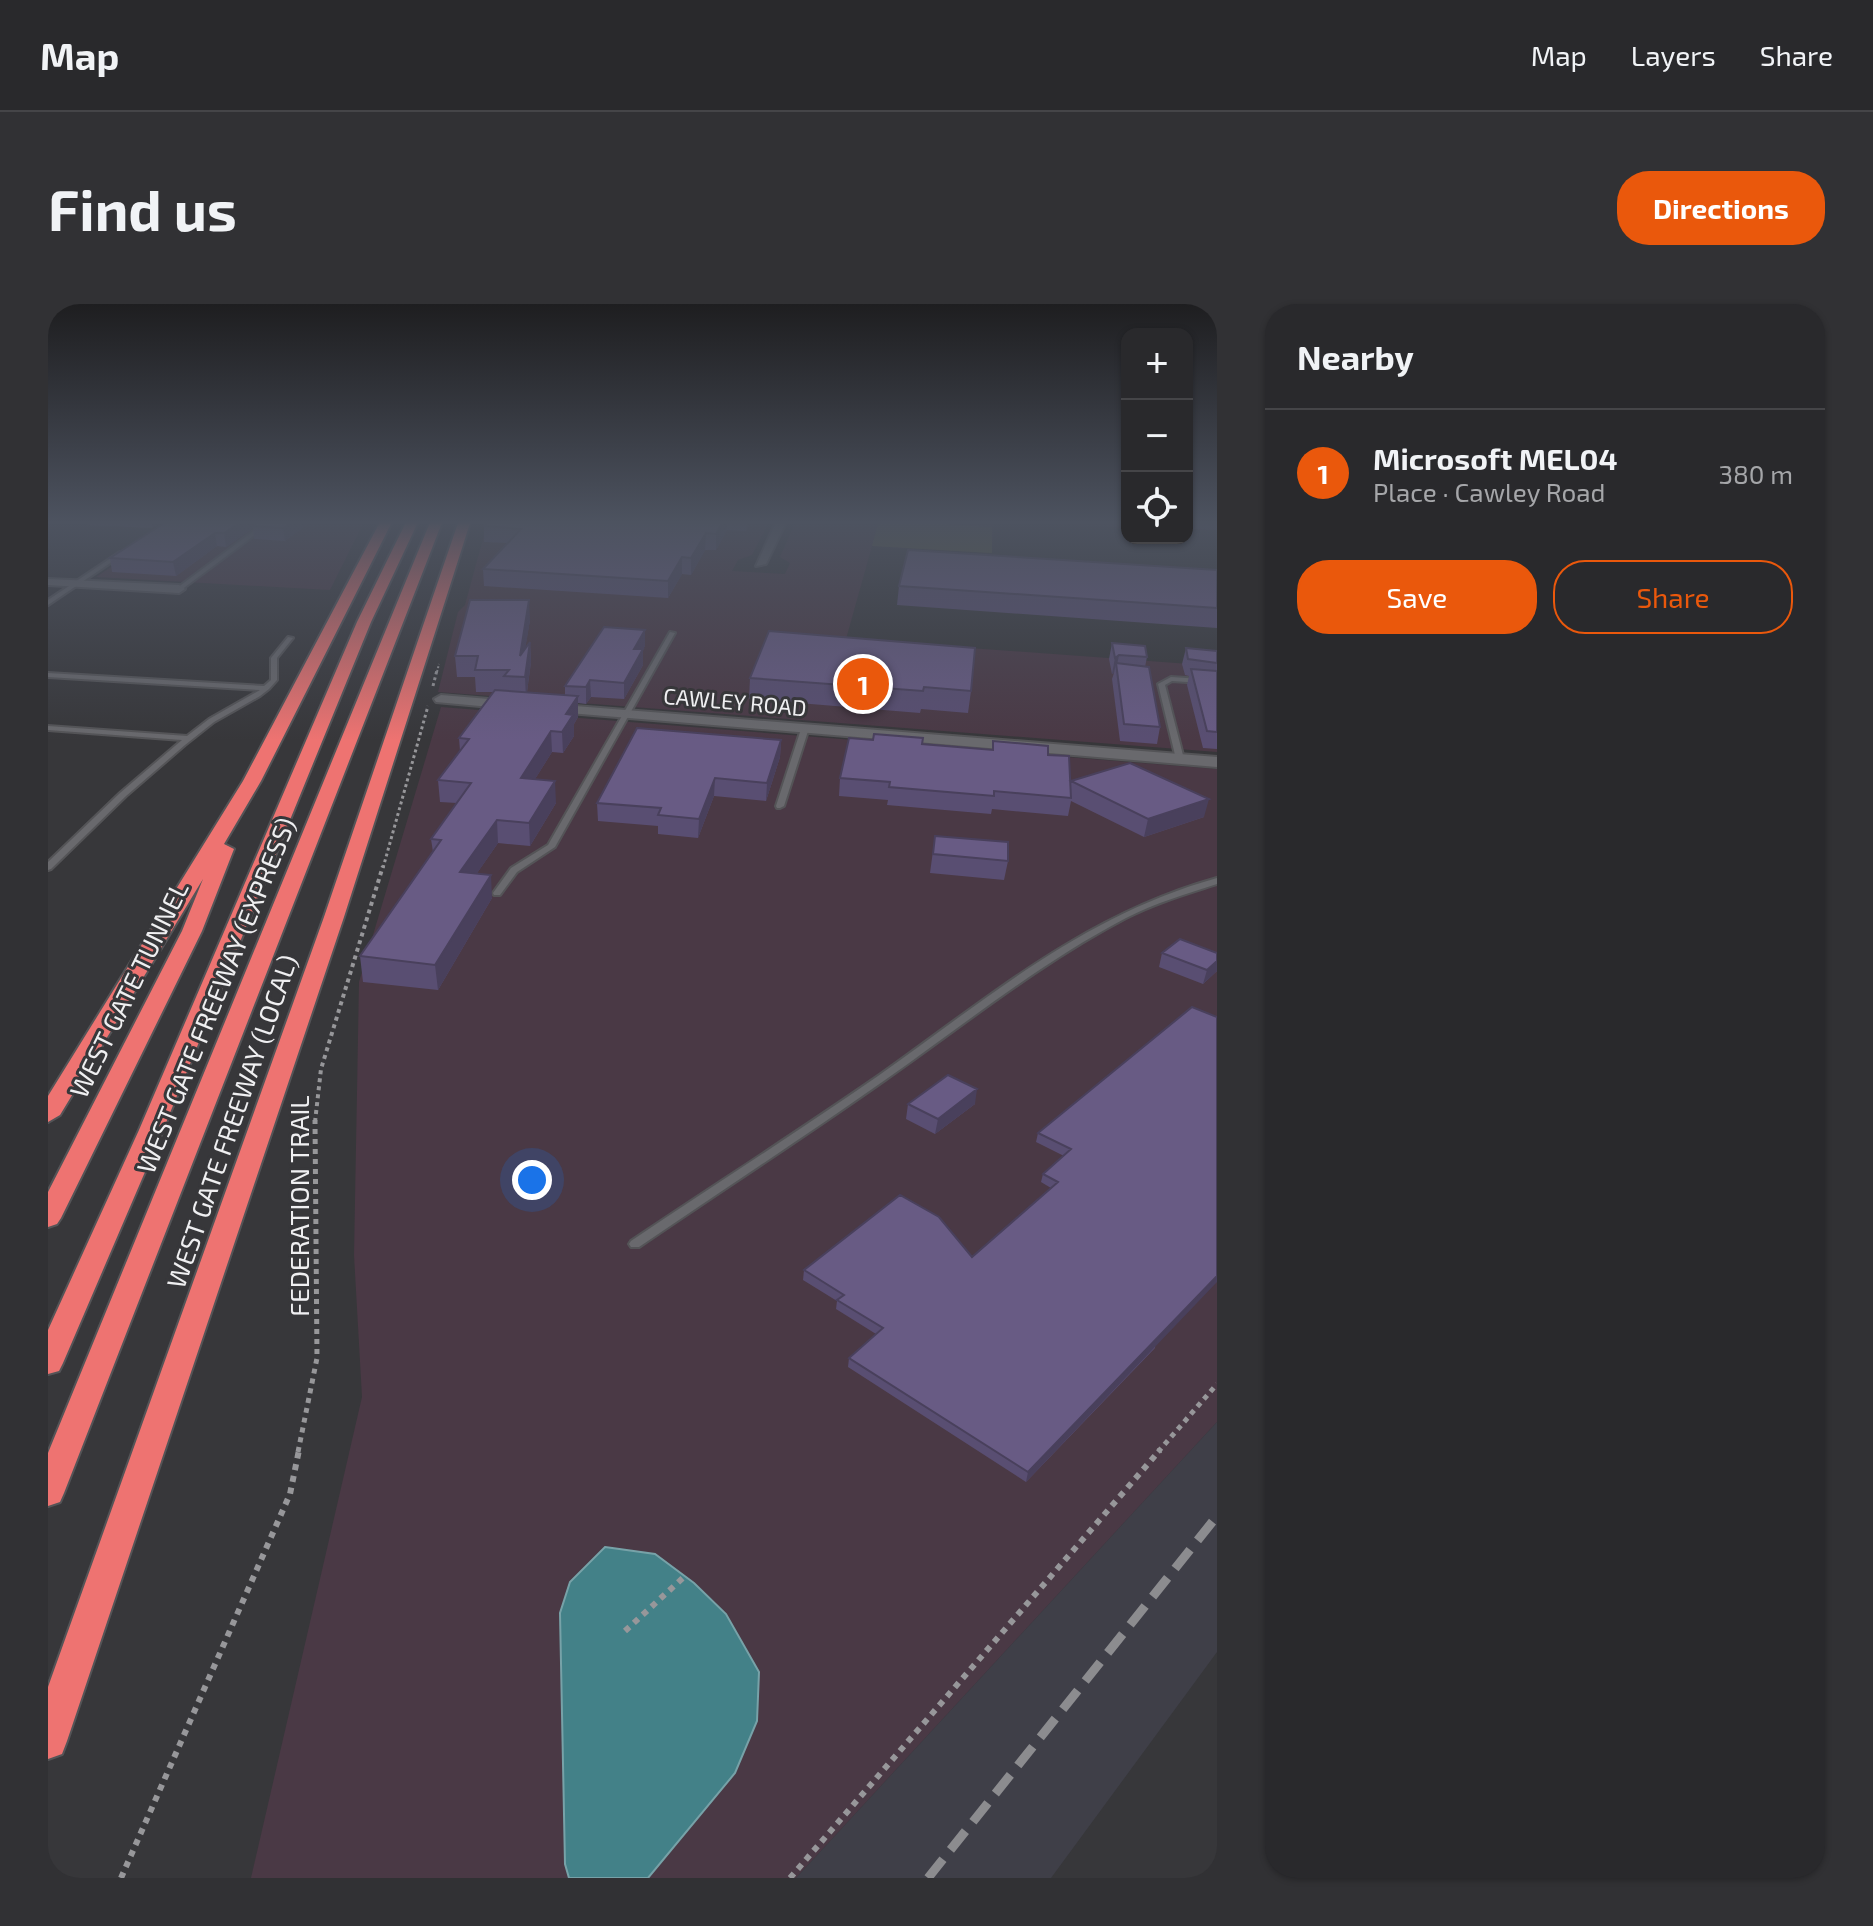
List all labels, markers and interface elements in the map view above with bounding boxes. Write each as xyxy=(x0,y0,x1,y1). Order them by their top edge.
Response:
text: Map xyxy=(40,32,119,78)
text: Map xyxy=(1531,38,1587,72)
text: Layers xyxy=(1631,38,1716,72)
text: Share xyxy=(1760,38,1833,72)
button: Directions xyxy=(1617,171,1825,245)
text: Find us xyxy=(48,175,237,242)
map controls xyxy=(1121,328,1193,544)
button: + xyxy=(1121,328,1193,400)
text: Nearby xyxy=(1297,336,1414,377)
button: − xyxy=(1121,400,1193,472)
text: Microsoft MEL04 xyxy=(1373,440,1618,476)
text: 1 xyxy=(1317,458,1329,489)
text: 380 m xyxy=(1719,458,1793,489)
button: locate xyxy=(1121,472,1193,544)
text: Place · Cawley Road xyxy=(1373,476,1606,507)
button: Save xyxy=(1297,560,1537,634)
button: Share xyxy=(1553,560,1793,634)
pin: 1 xyxy=(837,654,889,714)
street label: CAWLEY ROAD xyxy=(662,682,808,720)
street label: WEST GATE FREEWAY (EXPRESS) xyxy=(129,812,301,1178)
street label: WEST GATE TUNNEL xyxy=(62,876,194,1102)
street label: WEST GATE FREEWAY (LOCAL) xyxy=(159,950,303,1292)
street label: FEDERATION TRAIL xyxy=(283,1095,314,1317)
your location xyxy=(512,1160,552,1200)

